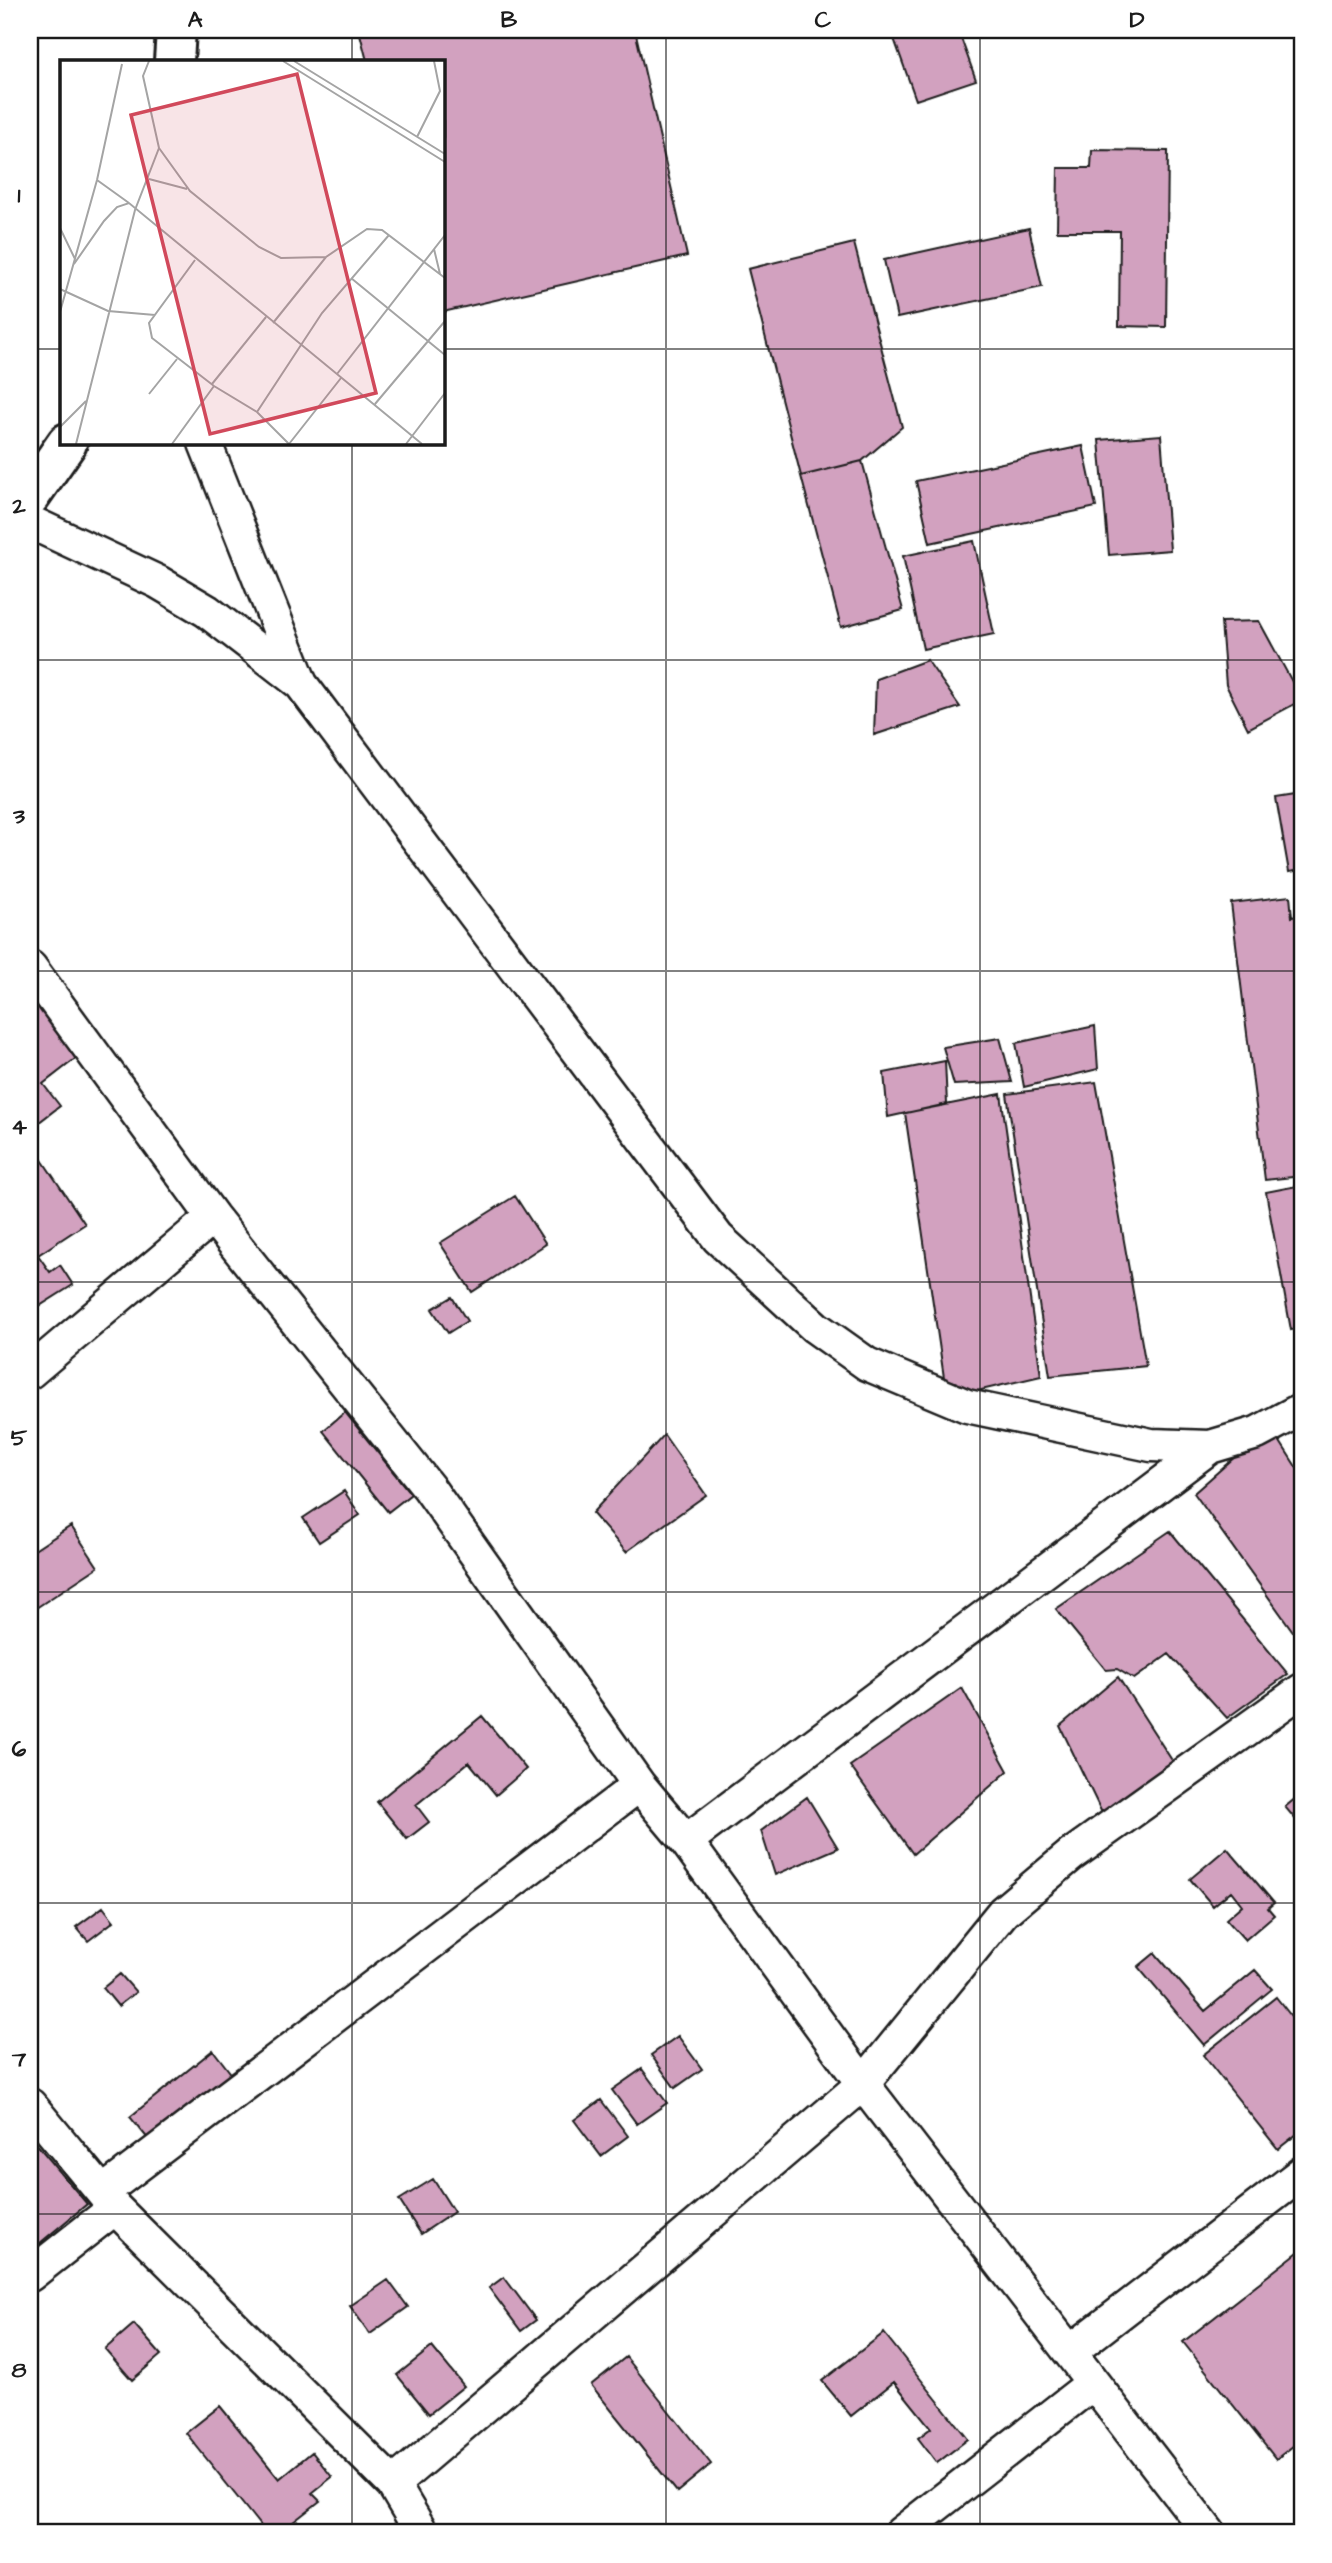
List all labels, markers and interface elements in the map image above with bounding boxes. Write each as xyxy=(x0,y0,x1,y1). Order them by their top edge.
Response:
text: A xyxy=(188,4,203,36)
text: B xyxy=(501,4,518,36)
text: C xyxy=(815,4,832,36)
text: D xyxy=(1130,4,1145,36)
inset map xyxy=(60,60,444,444)
text: 1 xyxy=(18,179,21,211)
text: 2 xyxy=(11,490,26,522)
text: 3 xyxy=(12,800,25,832)
text: 4 xyxy=(11,1111,27,1143)
text: 5 xyxy=(11,1422,28,1454)
text: 6 xyxy=(12,1733,27,1765)
text: 7 xyxy=(11,2043,27,2075)
text: 8 xyxy=(12,2354,27,2386)

